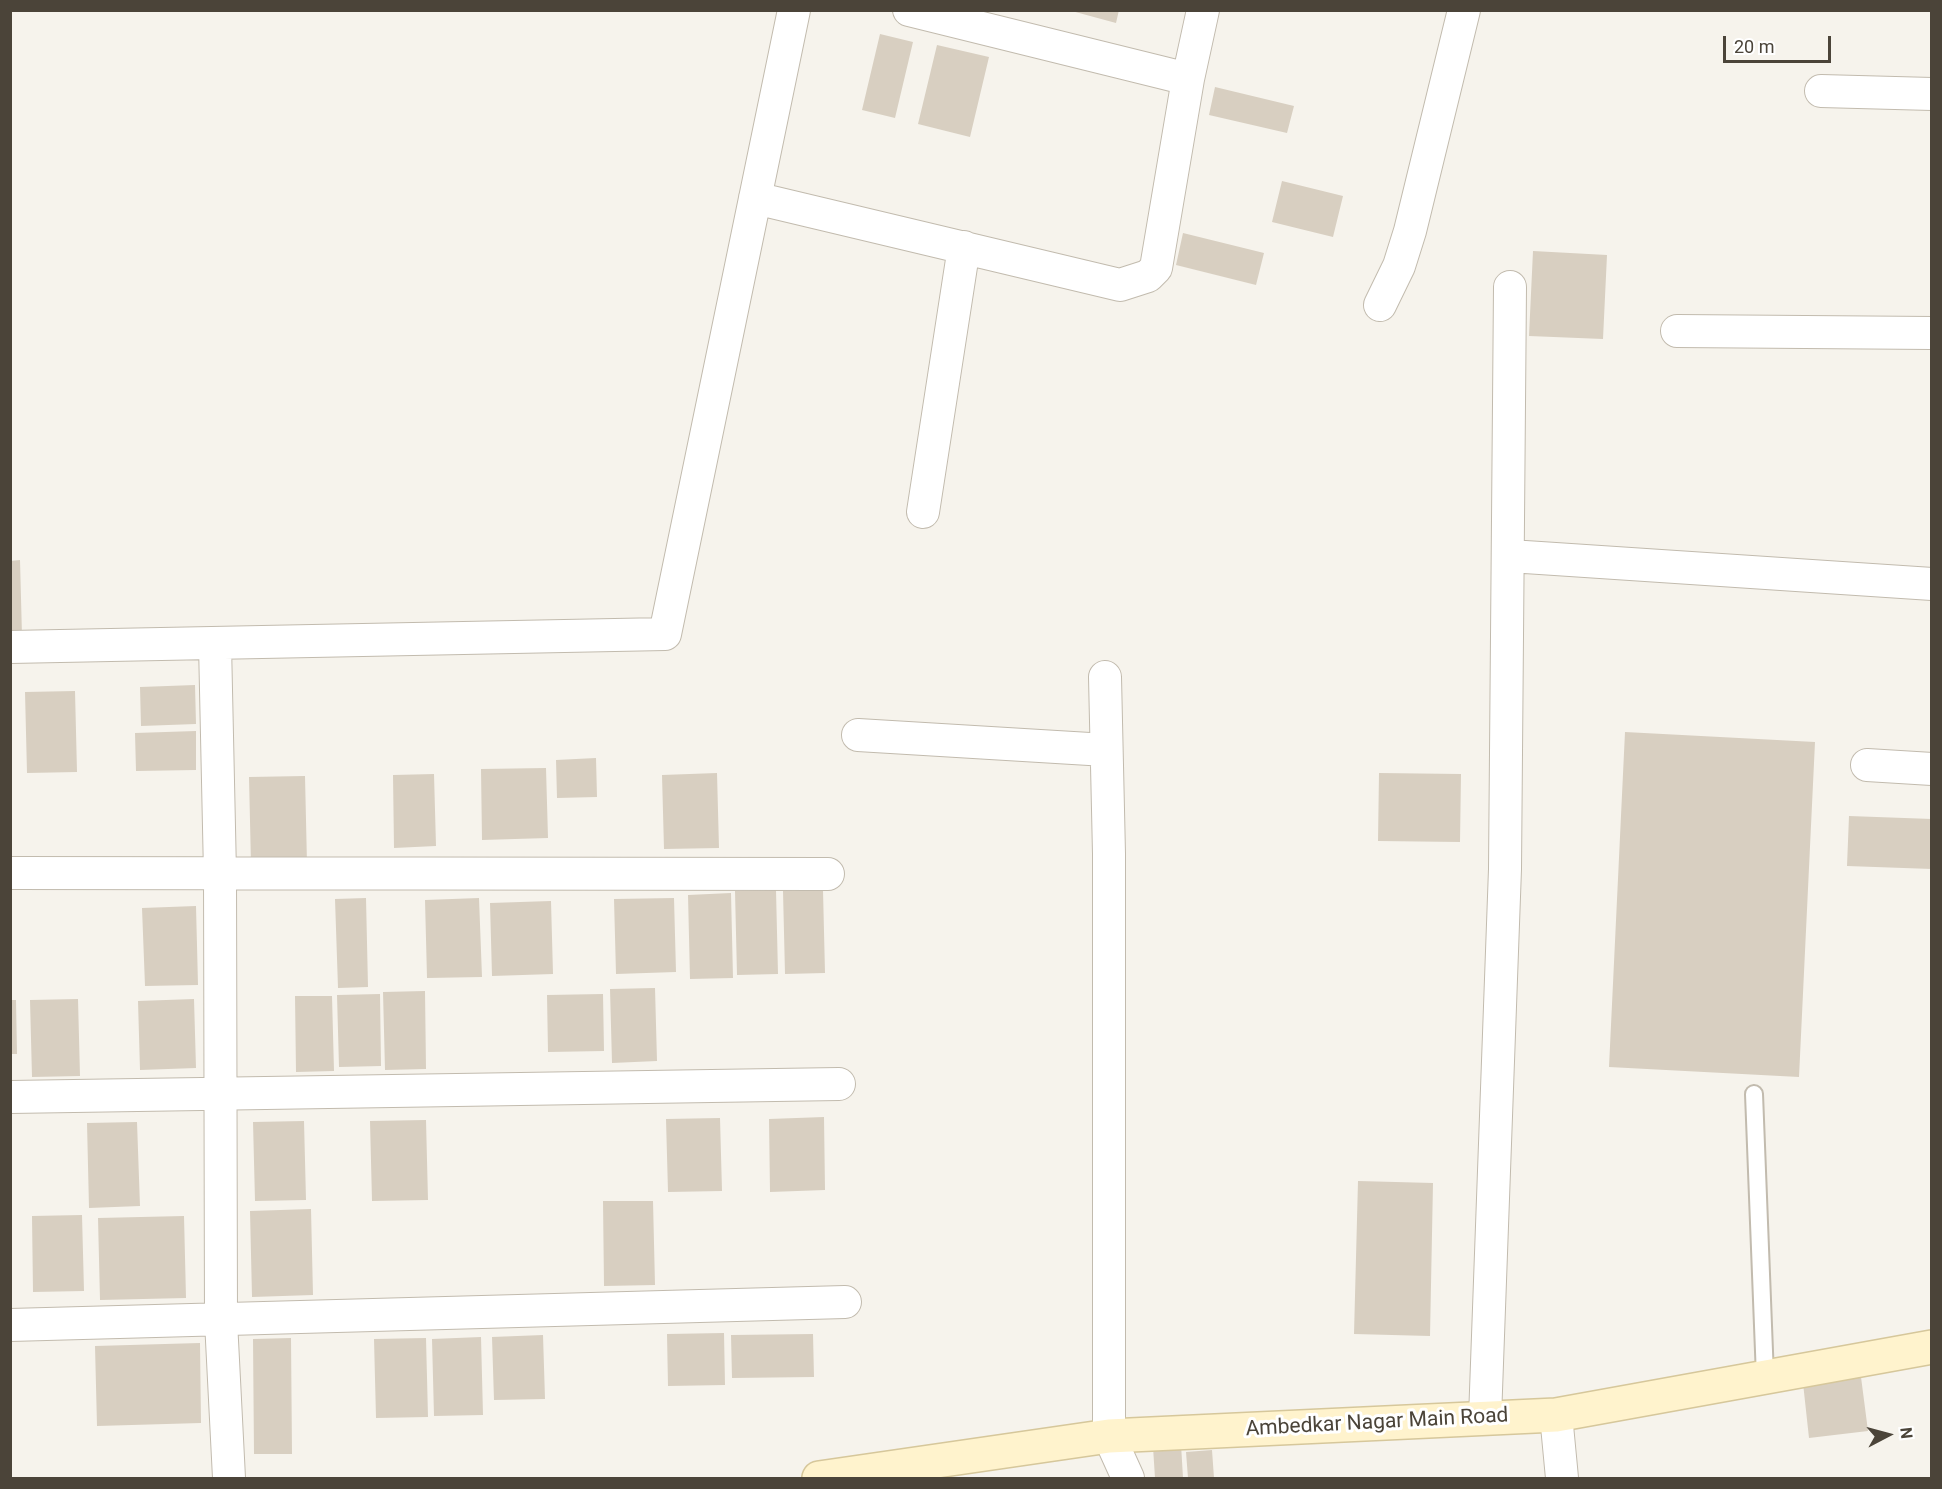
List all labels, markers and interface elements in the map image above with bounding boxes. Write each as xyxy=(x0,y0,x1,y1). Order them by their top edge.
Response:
scale bar xyxy=(1726,24,1834,62)
text: 20 m xyxy=(1734,36,1774,57)
street label: Ambedkar Nagar Main Road xyxy=(1245,1404,1509,1442)
north arrow xyxy=(1858,1405,1918,1465)
text: N xyxy=(1896,1426,1916,1440)

